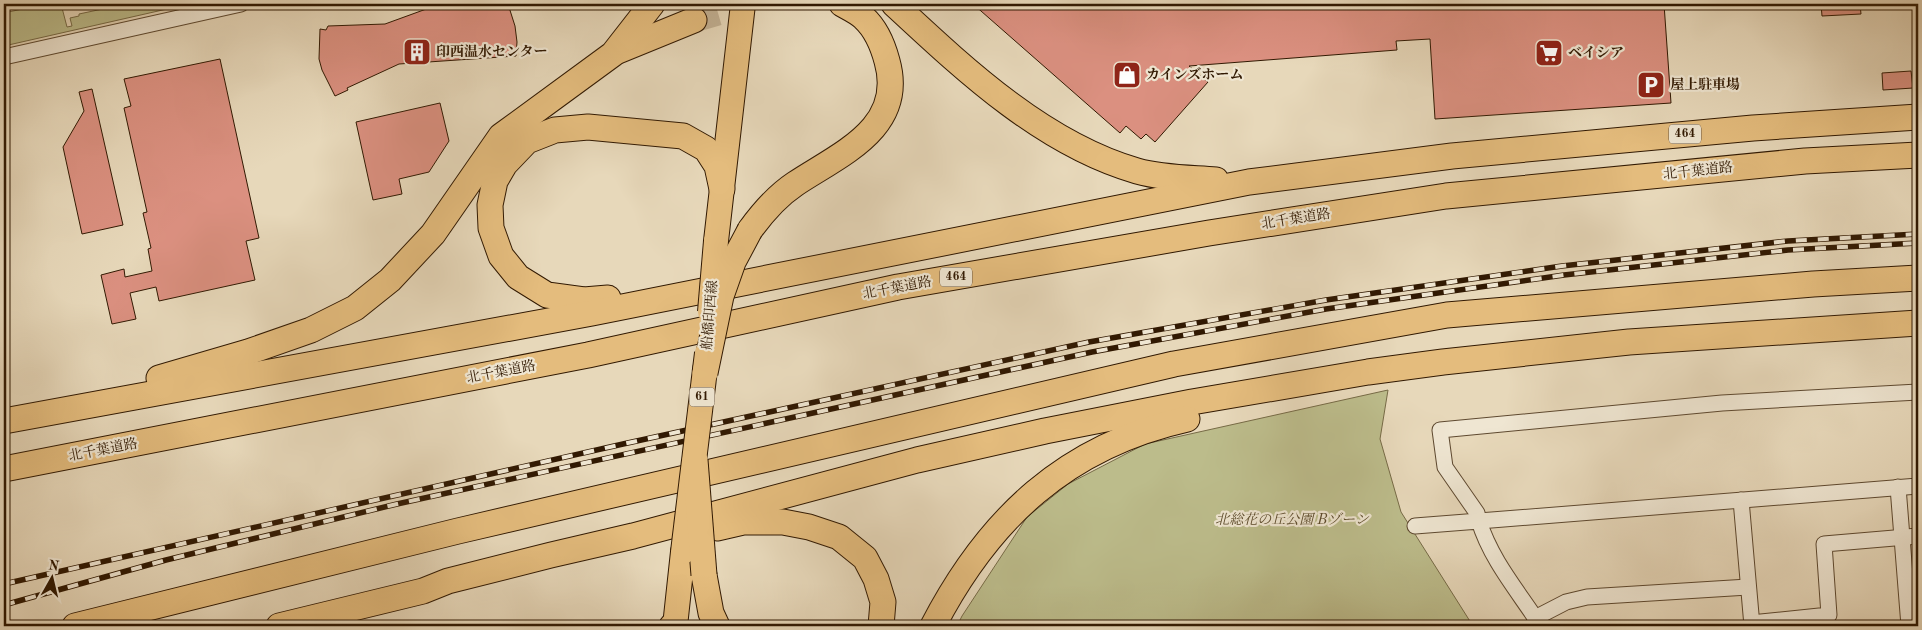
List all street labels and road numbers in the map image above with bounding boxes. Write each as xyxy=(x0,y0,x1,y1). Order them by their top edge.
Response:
road number: 464 xyxy=(1669,125,1701,144)
street label: 北千葉道路 xyxy=(1662,159,1734,182)
street label: 北千葉道路 xyxy=(1260,206,1332,231)
road number: 464 xyxy=(940,268,972,286)
street label: 北千葉道路 xyxy=(861,273,933,302)
street label: 船橋印西線 xyxy=(699,279,720,350)
street label: 北千葉道路 xyxy=(465,357,537,386)
road number: 61 xyxy=(690,388,714,407)
street label: 北千葉道路 xyxy=(67,435,139,464)

